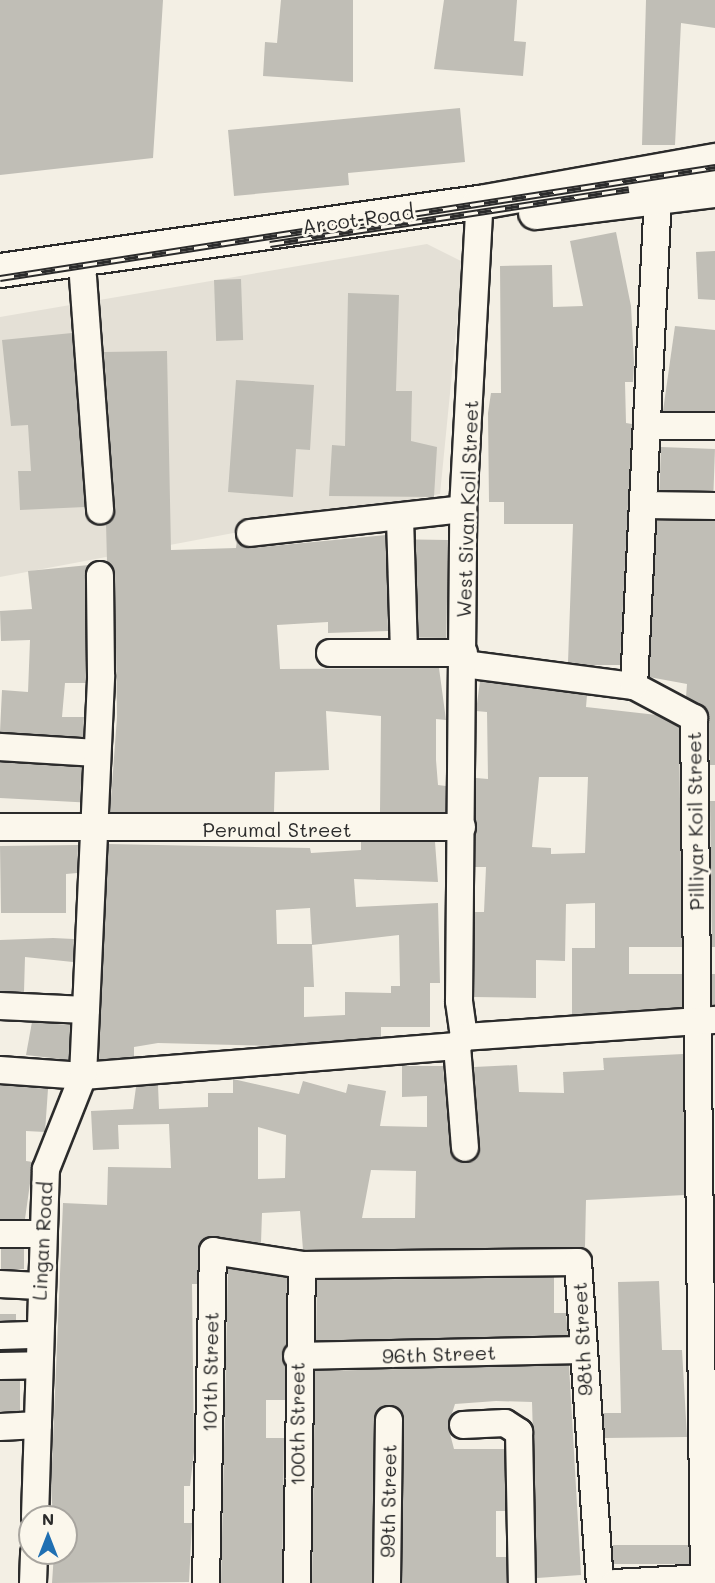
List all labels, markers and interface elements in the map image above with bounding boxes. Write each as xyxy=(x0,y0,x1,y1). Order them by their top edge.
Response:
street label: Arcot Road xyxy=(301,199,415,239)
street label: West Sivan Koil Street xyxy=(451,400,483,618)
street label: Pilliyar Koil Street xyxy=(681,731,709,911)
street label: Perumal Street xyxy=(202,817,352,841)
street label: Lingan Road xyxy=(27,1181,57,1301)
street label: 98th Street xyxy=(567,1281,597,1397)
street label: 101th Street xyxy=(197,1312,223,1432)
street label: 96th Street xyxy=(382,1340,496,1368)
street label: 100th Street xyxy=(285,1362,309,1486)
street label: 99th Street xyxy=(375,1444,401,1558)
north arrow xyxy=(18,1505,78,1565)
text: N xyxy=(42,1508,54,1529)

